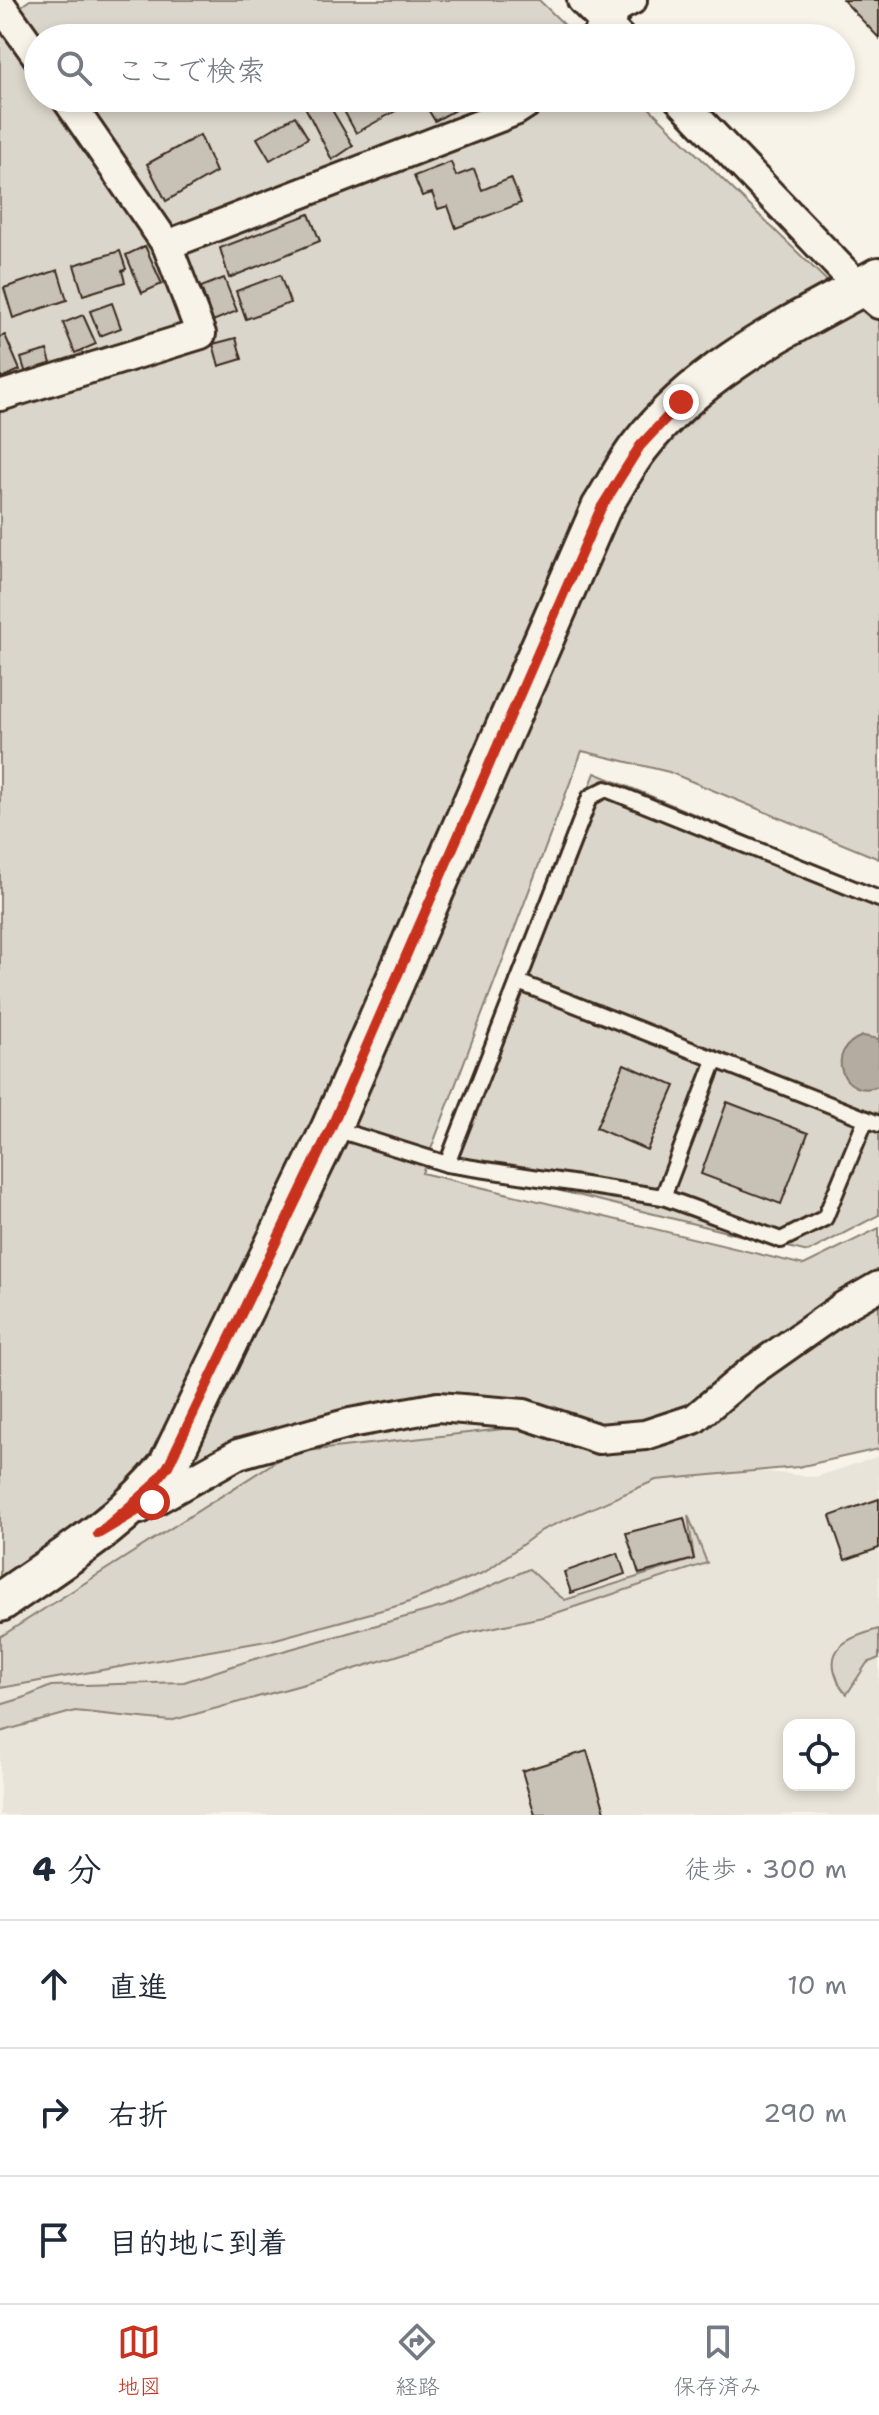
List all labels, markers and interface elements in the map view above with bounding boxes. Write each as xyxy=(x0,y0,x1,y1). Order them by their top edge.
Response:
search box xyxy=(24,24,855,112)
icon: search xyxy=(52,46,96,90)
text: ここで検索 xyxy=(116,50,266,91)
route end xyxy=(663,384,699,420)
route start xyxy=(134,1484,170,1520)
map controls xyxy=(783,1719,855,1791)
button: locate xyxy=(783,1719,855,1791)
text: 4 分 xyxy=(32,1846,102,1892)
text: 徒歩 · 300 m xyxy=(685,1851,847,1886)
icon: ahead xyxy=(32,1962,76,2006)
text: 直進 xyxy=(108,1966,168,2007)
text: 10 m xyxy=(787,1967,847,2002)
icon: right xyxy=(32,2090,76,2134)
text: 右折 xyxy=(108,2094,168,2135)
text: 290 m xyxy=(763,2095,847,2130)
icon: arrive xyxy=(32,2218,76,2262)
text: 目的地に到着 xyxy=(108,2222,288,2263)
tab: 地図 xyxy=(117,2320,161,2401)
tab: 経路 xyxy=(395,2320,440,2401)
tab: 保存済み xyxy=(674,2320,762,2401)

